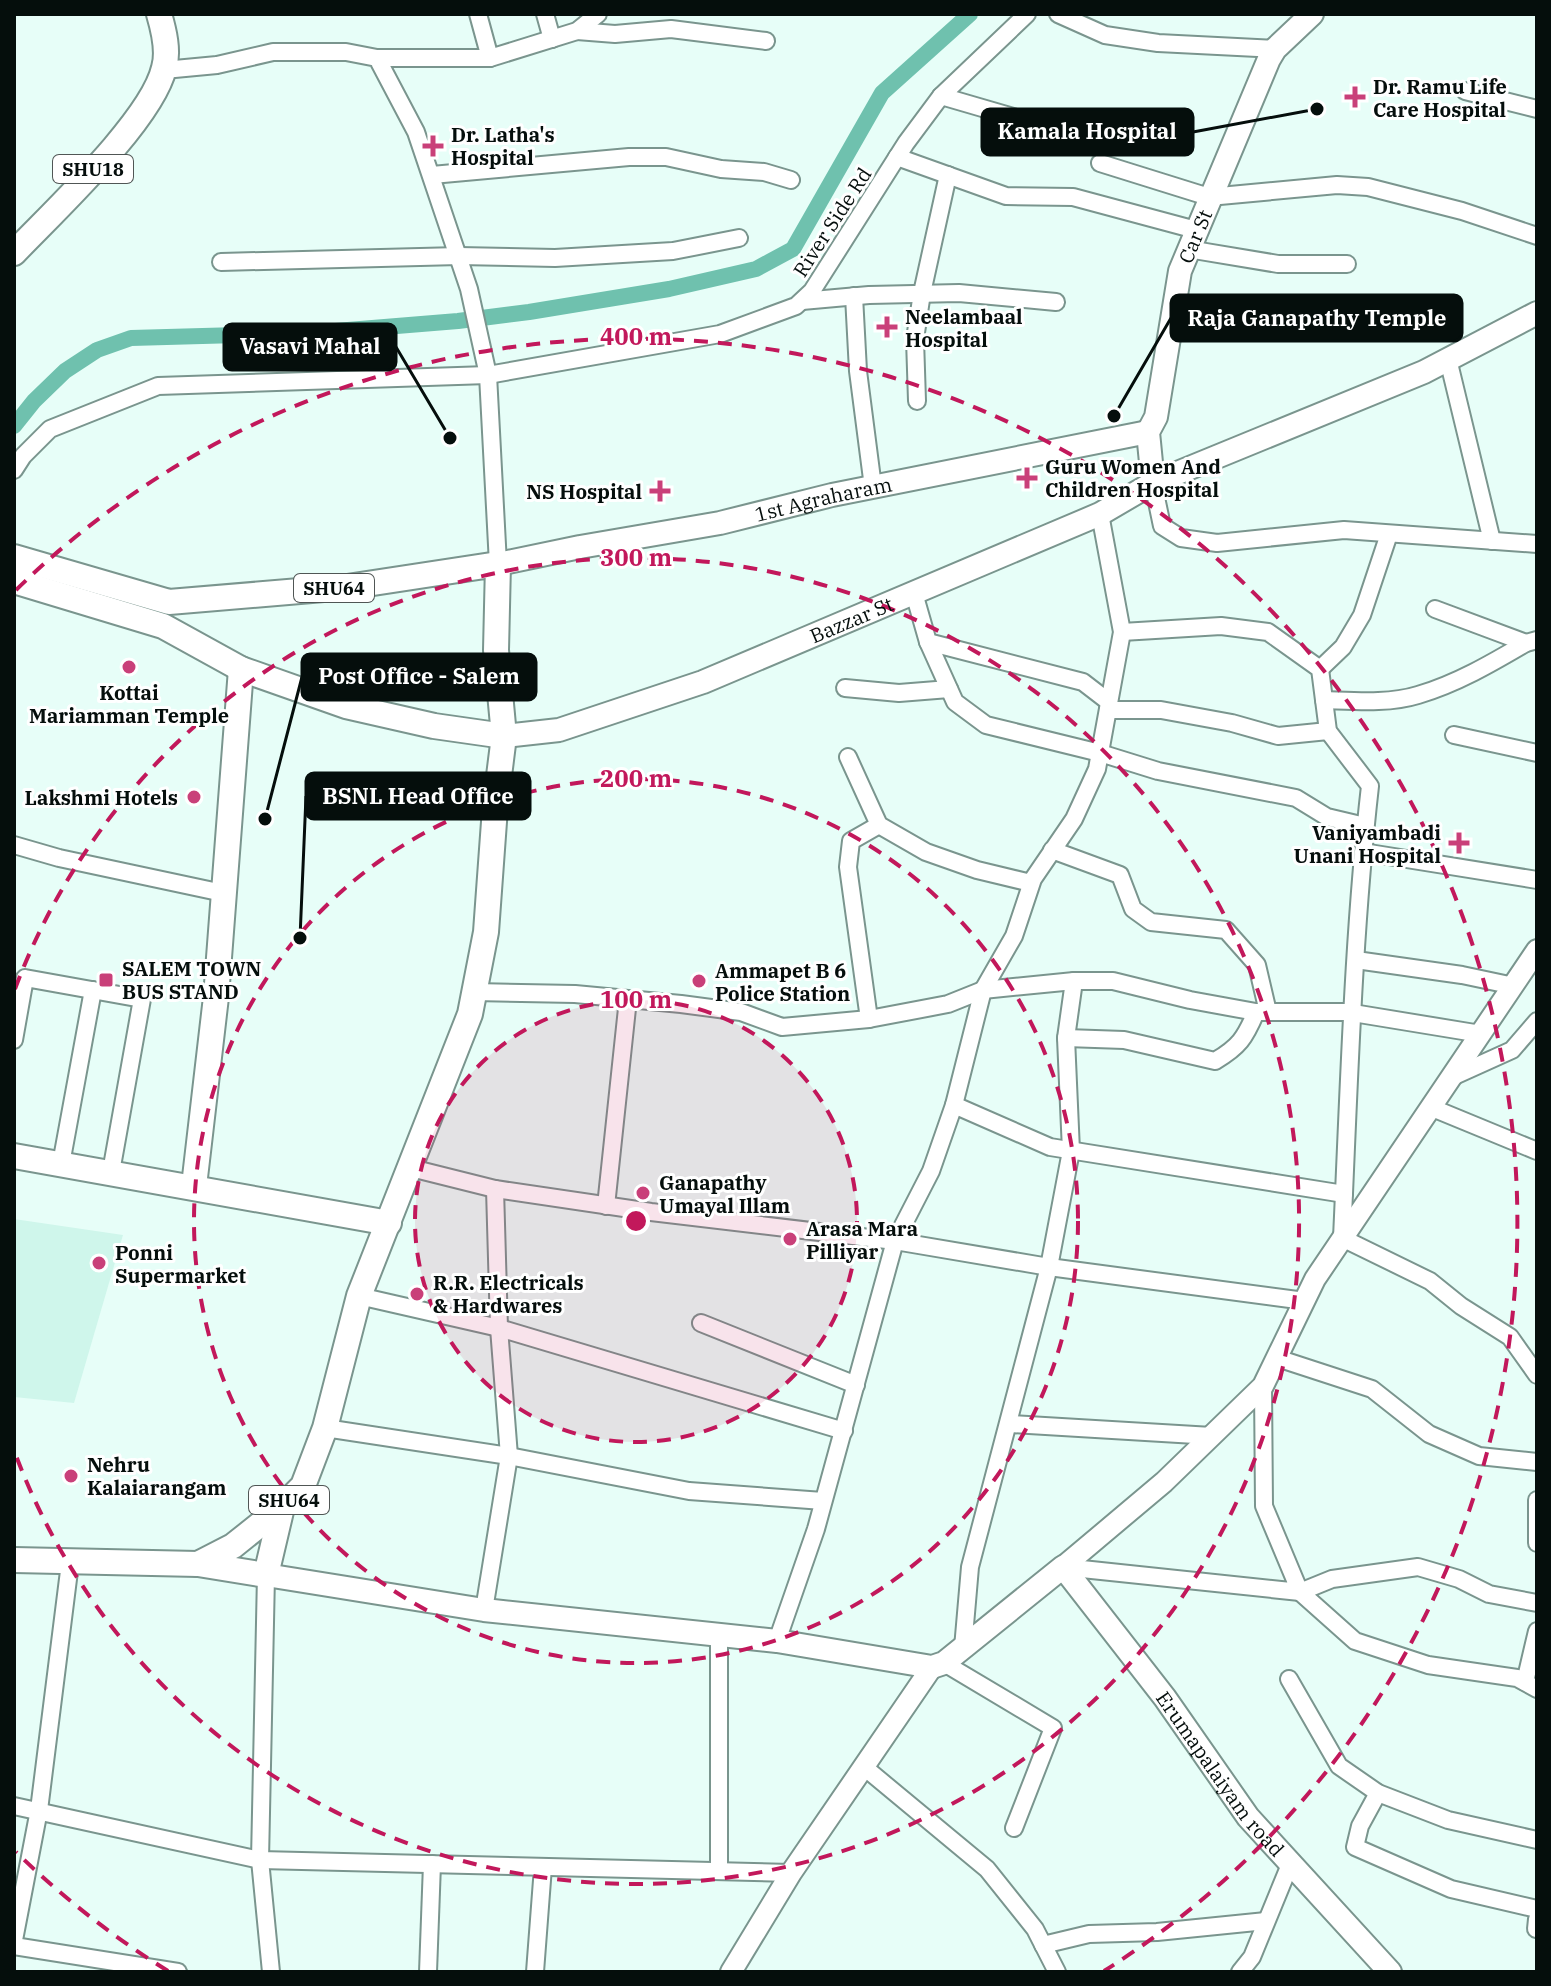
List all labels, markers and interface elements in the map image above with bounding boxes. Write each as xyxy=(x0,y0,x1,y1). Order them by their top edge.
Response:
place label: Dr. Ramu Life Care Hospital xyxy=(1373,73,1507,123)
marker: Dr. Ramu Life Care Hospital xyxy=(1344,86,1366,108)
callout: Kamala Hospital xyxy=(982,109,1193,155)
text: Kamala Hospital xyxy=(997,116,1177,145)
place label: Dr. Latha's Hospital xyxy=(451,121,555,171)
marker: Dr. Latha's Hospital xyxy=(422,135,444,157)
road number: SHU18 xyxy=(53,155,133,183)
street label: River Side Rd xyxy=(787,162,877,282)
street label: Car St xyxy=(1171,205,1218,267)
callout: Raja Ganapathy Temple xyxy=(1171,295,1462,341)
place label: Neelambaal Hospital xyxy=(905,303,1023,353)
text: Raja Ganapathy Temple xyxy=(1187,303,1447,332)
marker: Neelambaal Hospital xyxy=(876,316,898,338)
text: 400 m xyxy=(600,320,672,352)
callout: Vasavi Mahal xyxy=(224,324,396,370)
text: Vasavi Mahal xyxy=(240,331,380,360)
place label: Guru Women And Children Hospital xyxy=(1045,453,1221,503)
marker: Guru Women And Children Hospital xyxy=(1016,467,1038,489)
street label: 1st Agraharam xyxy=(752,470,894,527)
place label: NS Hospital xyxy=(526,478,642,505)
marker: NS Hospital xyxy=(649,480,671,502)
text: 300 m xyxy=(600,541,672,573)
road number: SHU64 xyxy=(294,574,374,602)
street label: Bazzar St xyxy=(805,590,897,649)
callout: Post Office - Salem xyxy=(302,654,536,700)
marker: Kottai Mariamman Temple xyxy=(120,658,138,676)
text: Post Office - Salem xyxy=(318,661,520,690)
place label: Kottai Mariamman Temple xyxy=(29,679,229,729)
text: 200 m xyxy=(600,762,672,794)
callout: BSNL Head Office xyxy=(306,773,530,819)
text: BSNL Head Office xyxy=(322,781,514,810)
place label: Lakshmi Hotels xyxy=(24,784,178,811)
marker: Lakshmi Hotels xyxy=(185,788,203,806)
place label: Vaniyambadi Unani Hospital xyxy=(1294,819,1441,869)
marker: Vaniyambadi Unani Hospital xyxy=(1448,832,1470,854)
place label: SALEM TOWN BUS STAND xyxy=(122,955,261,1005)
place label: Ammapet B 6 Police Station xyxy=(715,957,850,1007)
marker: SALEM TOWN BUS STAND xyxy=(97,971,115,989)
marker: Ammapet B 6 Police Station xyxy=(690,972,708,990)
text: 100 m xyxy=(600,983,672,1015)
place label: Ganapathy Umayal Illam xyxy=(659,1169,790,1219)
marker: Ganapathy Umayal Illam xyxy=(634,1184,652,1202)
centre of rings xyxy=(622,1207,650,1235)
place label: Arasa Mara Pilliyar xyxy=(806,1215,918,1265)
marker: Arasa Mara Pilliyar xyxy=(781,1230,799,1248)
place label: Ponni Supermarket xyxy=(115,1239,247,1289)
marker: Ponni Supermarket xyxy=(90,1254,108,1272)
place label: R.R. Electricals & Hardwares xyxy=(433,1269,584,1319)
marker: R.R. Electricals & Hardwares xyxy=(408,1285,426,1303)
place label: Nehru Kalaiarangam xyxy=(87,1451,227,1501)
marker: Nehru Kalaiarangam xyxy=(62,1467,80,1485)
road number: SHU64 xyxy=(249,1486,329,1514)
street label: Erumapalaiyam road xyxy=(1151,1685,1291,1862)

